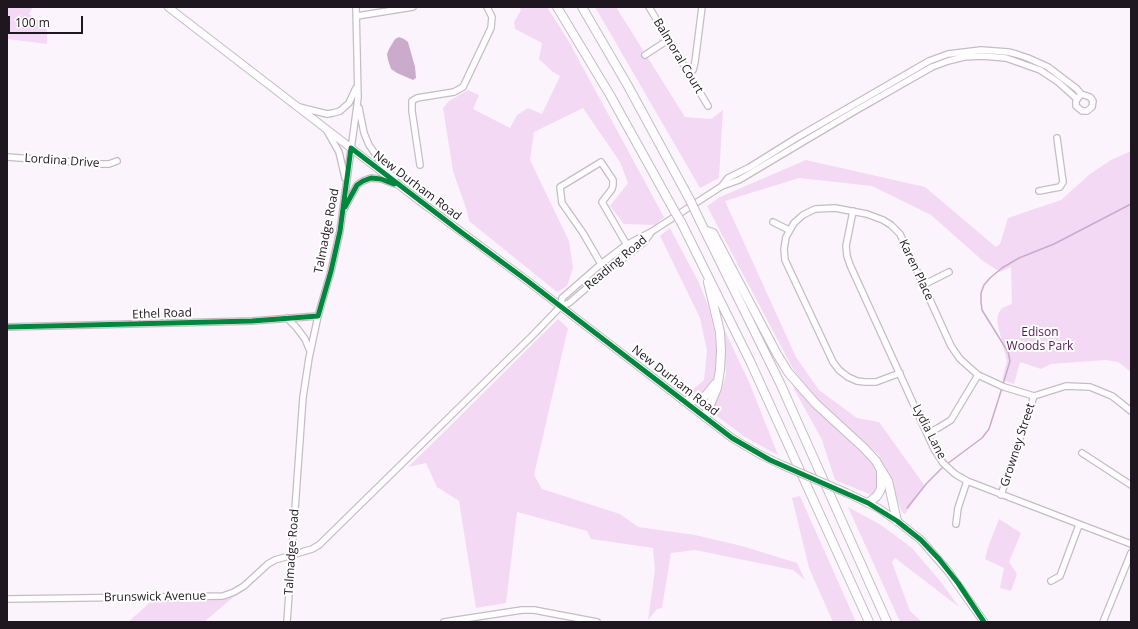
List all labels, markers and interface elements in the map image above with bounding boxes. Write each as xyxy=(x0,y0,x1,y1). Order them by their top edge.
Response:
scale bar xyxy=(10,8,85,34)
text: 100 m xyxy=(15,14,50,31)
street label: Balmoral Court xyxy=(650,16,706,96)
street label: New Durham Road xyxy=(370,148,464,224)
street label: Lordina Drive xyxy=(24,151,100,171)
street label: Talmadge Road xyxy=(312,187,342,275)
street label: Reading Road xyxy=(582,233,650,293)
street label: Karen Place xyxy=(896,237,936,303)
street label: Ethel Road xyxy=(132,306,192,322)
park label: Edison Woods Park xyxy=(1007,326,1073,354)
street label: New Durham Road xyxy=(629,343,721,419)
street label: Growney Street xyxy=(998,401,1038,489)
street label: Lydia Lane xyxy=(909,402,949,462)
street label: Talmadge Road xyxy=(282,508,302,596)
street label: Brunswick Avenue xyxy=(104,589,206,605)

